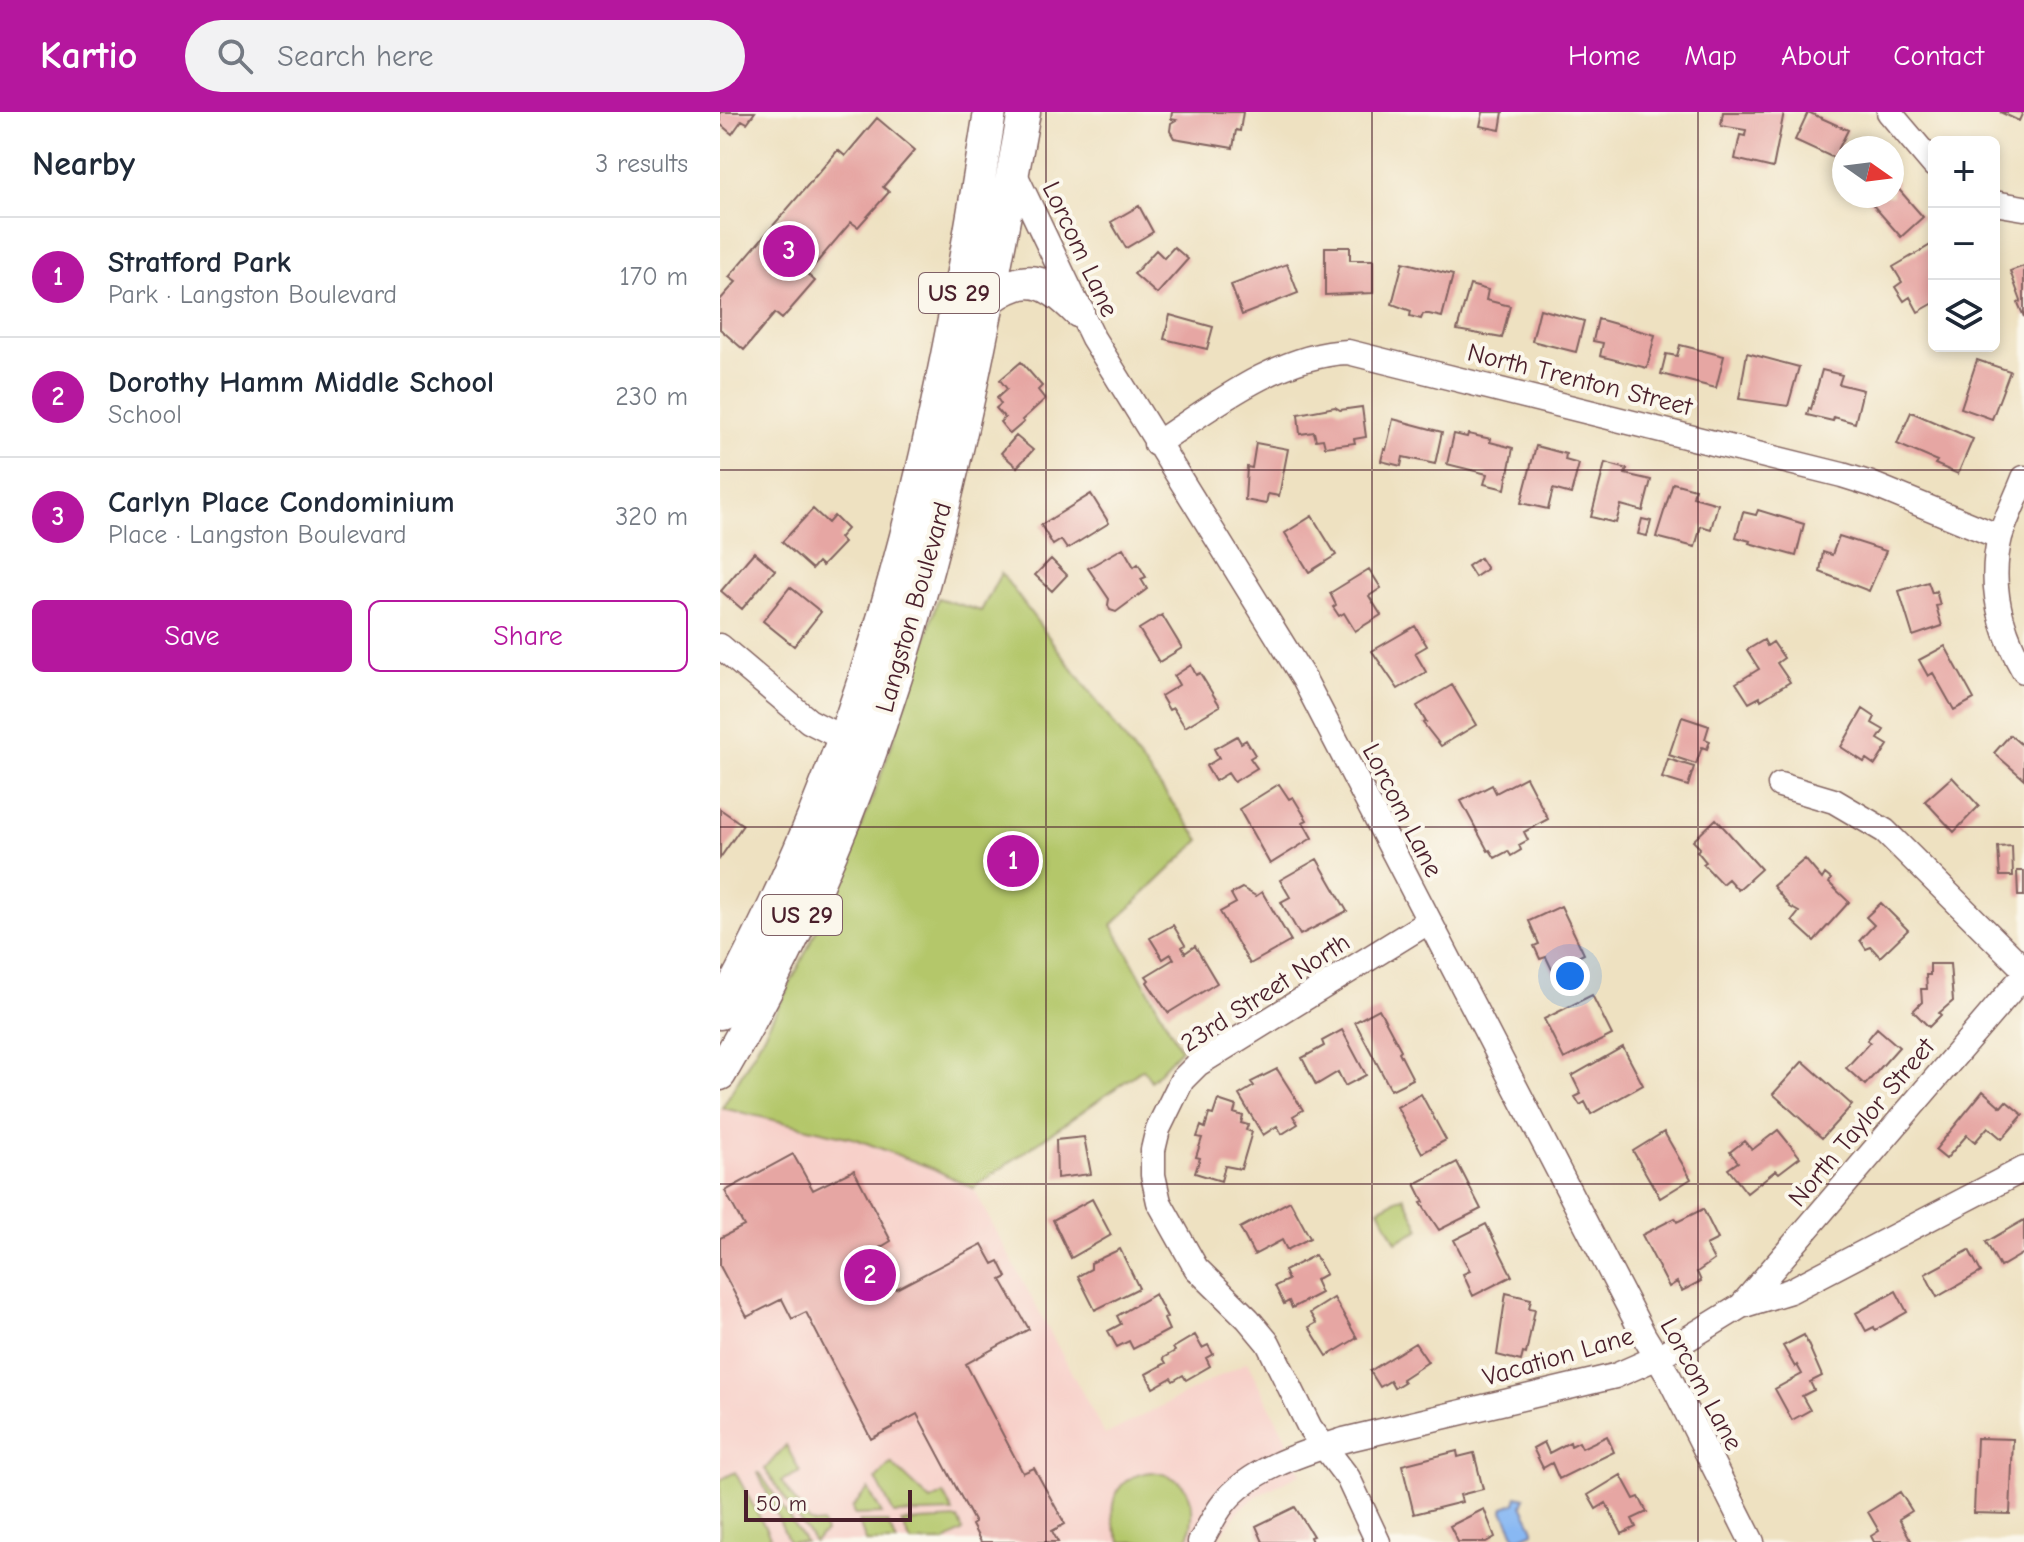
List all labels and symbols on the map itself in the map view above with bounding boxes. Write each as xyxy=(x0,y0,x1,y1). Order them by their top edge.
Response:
north arrow xyxy=(1832,136,1904,208)
street label: Lorcom Lane xyxy=(1036,177,1124,322)
pin: 3 xyxy=(763,221,815,281)
road number: US 29 xyxy=(919,273,999,313)
street label: North Trenton Street xyxy=(1464,338,1697,423)
street label: Langston Boulevard xyxy=(870,499,958,716)
street label: Lorcom Lane xyxy=(1356,739,1449,882)
pin: 1 xyxy=(987,831,1039,891)
road number: US 29 xyxy=(762,895,842,935)
street label: 23rd Street North xyxy=(1176,927,1356,1059)
your location xyxy=(1550,956,1590,996)
street label: North Taylor Street xyxy=(1782,1031,1942,1213)
pin: 2 xyxy=(844,1245,896,1305)
street label: Lorcom Lane xyxy=(1654,1313,1749,1456)
street label: Vacation Lane xyxy=(1479,1321,1637,1393)
scale bar xyxy=(744,1486,912,1522)

